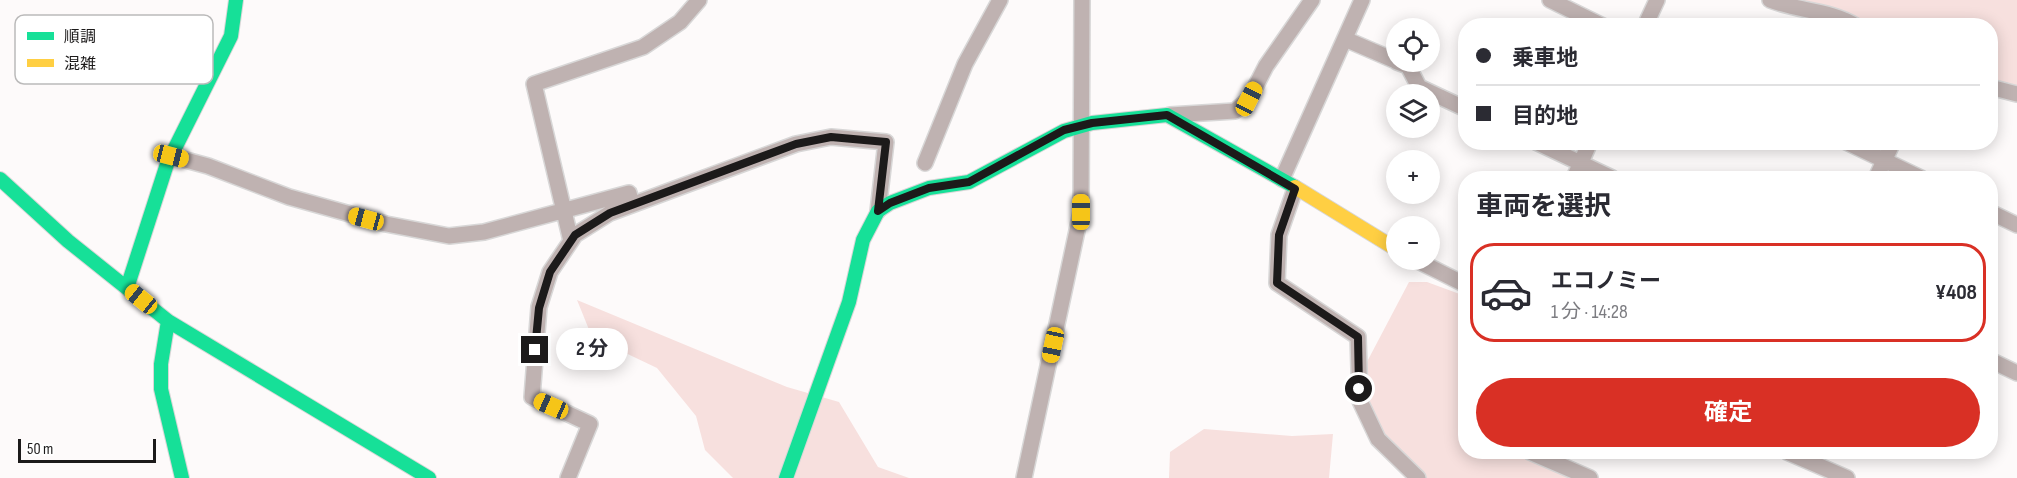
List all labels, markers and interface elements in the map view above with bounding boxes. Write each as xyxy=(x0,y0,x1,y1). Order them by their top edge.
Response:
legend xyxy=(15,15,213,84)
map controls xyxy=(1386,18,1440,270)
button: locate xyxy=(1386,18,1440,72)
text: 順調 xyxy=(64,28,96,47)
text: 乗車地 xyxy=(1512,45,1578,72)
text: 混雑 xyxy=(64,55,96,74)
car xyxy=(1233,79,1265,119)
button: layers xyxy=(1386,84,1440,138)
text: 目的地 xyxy=(1512,103,1578,130)
car xyxy=(151,143,191,169)
button: + xyxy=(1386,150,1440,204)
text: 車両を選択 xyxy=(1476,191,1611,223)
car xyxy=(1072,194,1090,230)
car xyxy=(346,206,386,232)
button: − xyxy=(1386,216,1440,270)
icon: car xyxy=(1479,266,1533,320)
text: エコノミー xyxy=(1551,268,1661,295)
text: ¥408 xyxy=(1935,279,1977,306)
car xyxy=(121,281,161,317)
text: 1 分 · 14:28 xyxy=(1551,300,1628,324)
car xyxy=(1040,326,1066,364)
callout: 2 分 xyxy=(556,329,628,371)
route end xyxy=(521,336,548,363)
text: 2 分 xyxy=(576,337,608,361)
route start xyxy=(1345,375,1372,402)
button: 確定 xyxy=(1476,378,1980,447)
car xyxy=(531,390,571,422)
scale bar xyxy=(18,436,156,464)
text: 50 m xyxy=(27,440,53,459)

